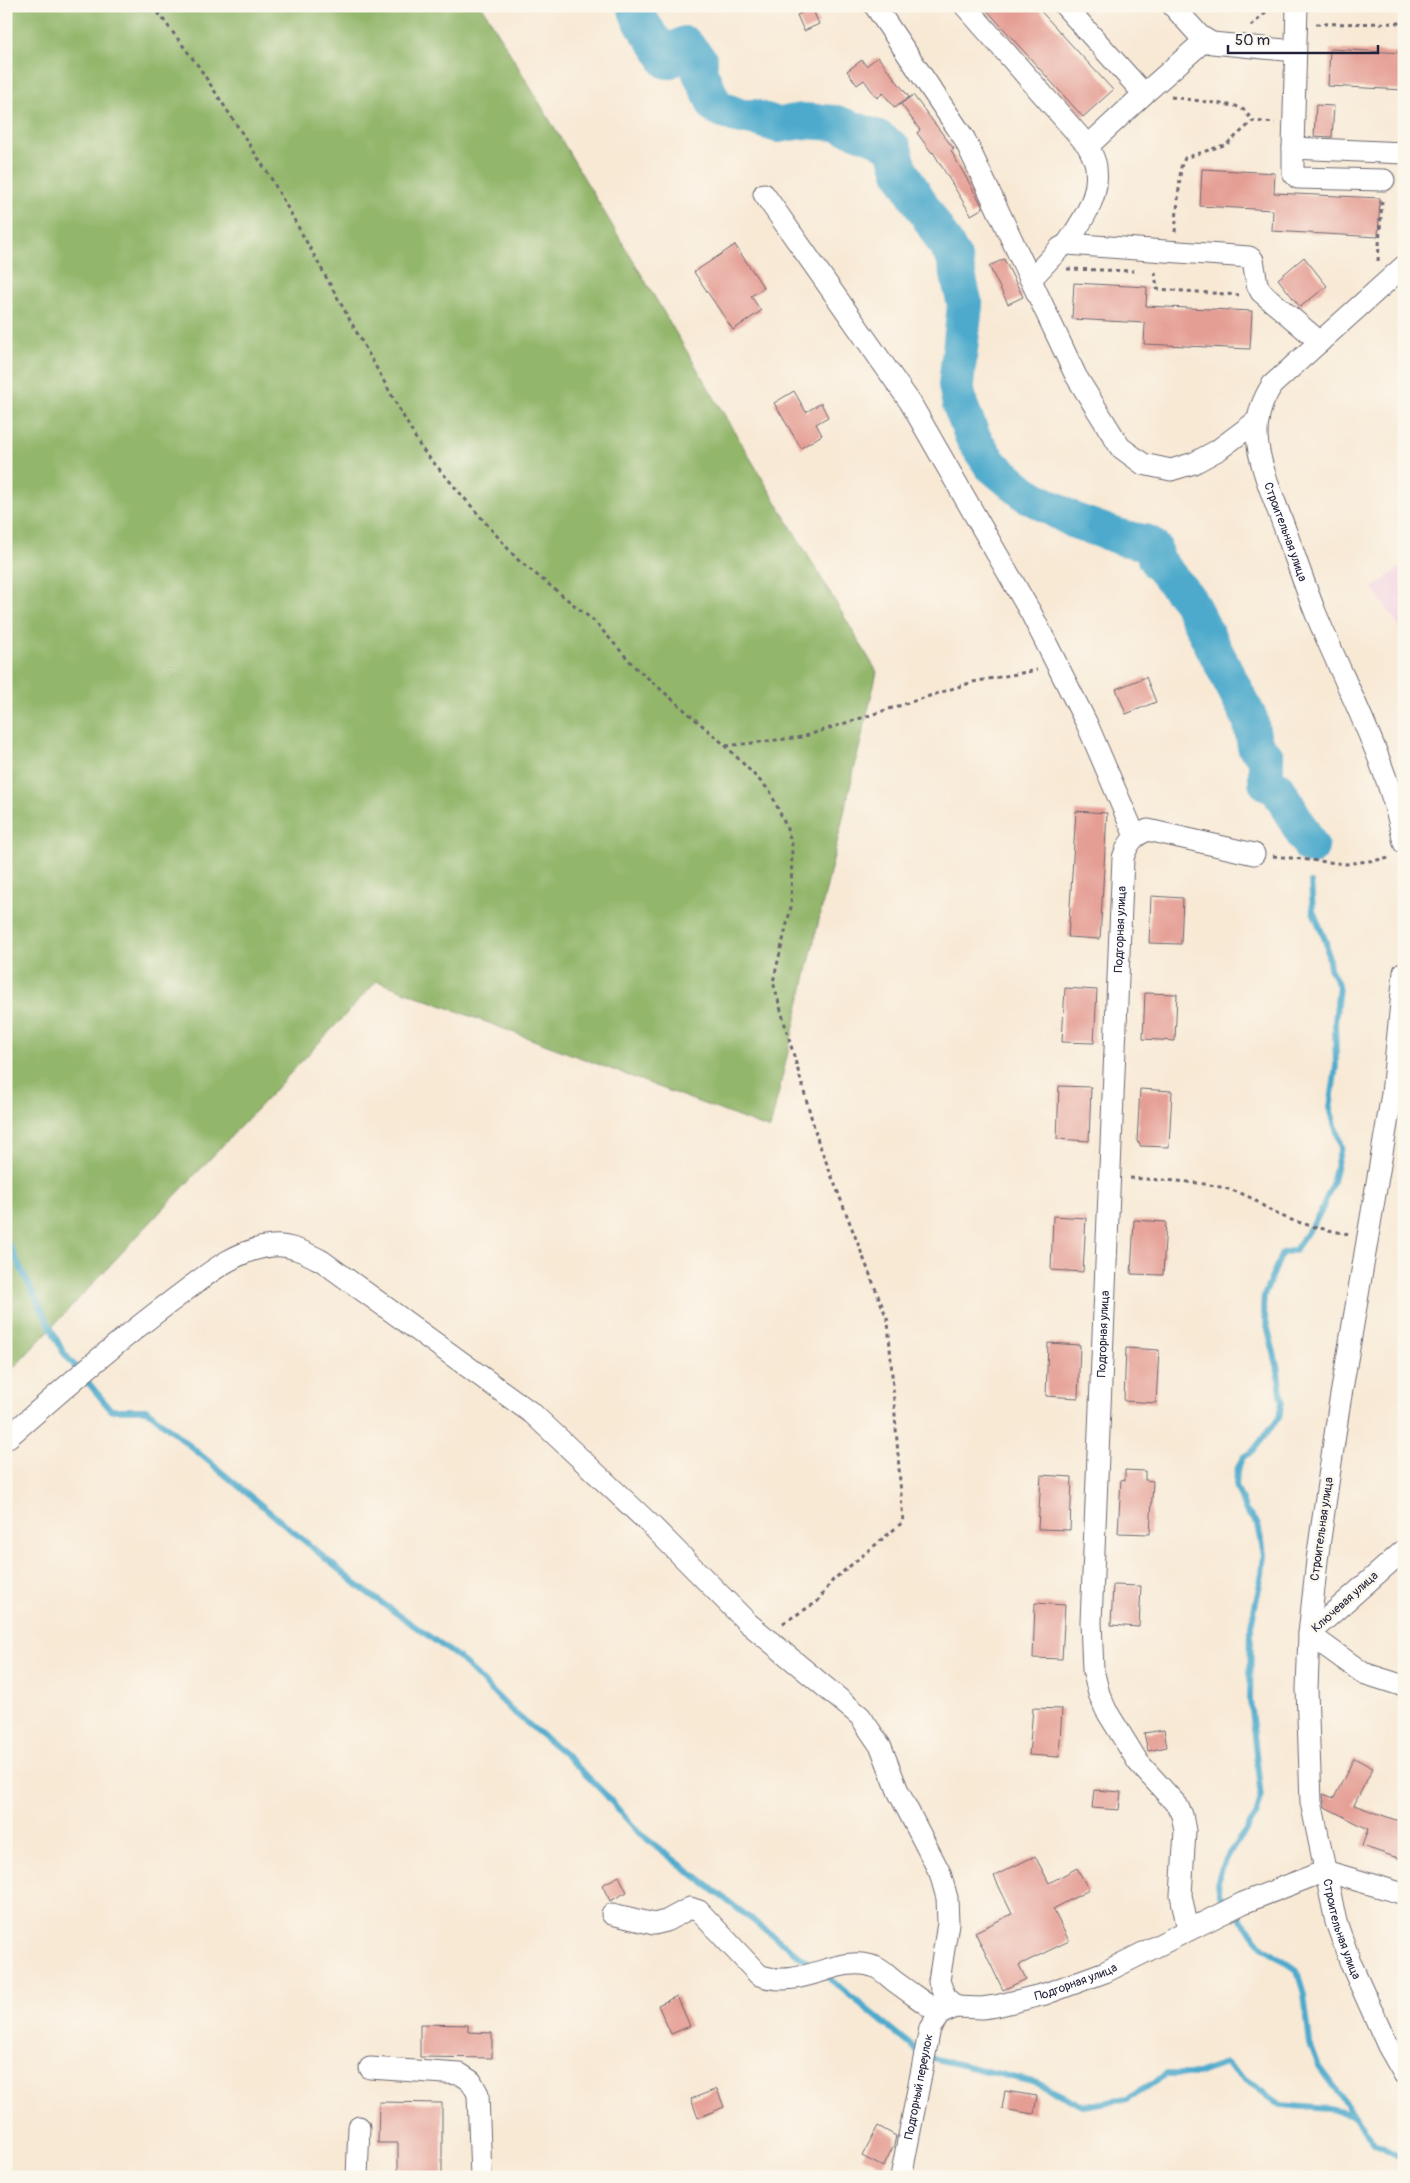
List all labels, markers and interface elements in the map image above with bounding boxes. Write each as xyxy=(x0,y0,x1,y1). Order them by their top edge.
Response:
scale bar xyxy=(1228,22,1378,54)
text: 50 m xyxy=(1235,31,1270,50)
street label: Строительная улица xyxy=(1261,480,1311,584)
street label: Подгорная улица xyxy=(1111,885,1129,973)
street label: Подгорная улица xyxy=(1094,1290,1112,1378)
street label: Строительная улица xyxy=(1307,1476,1337,1582)
street label: Ключевая улица xyxy=(1309,1568,1382,1636)
street label: Строительная улица xyxy=(1320,1877,1365,1982)
street label: Подгорная улица xyxy=(1033,1960,1120,2004)
street label: Подгорный переулок xyxy=(901,2033,936,2141)

